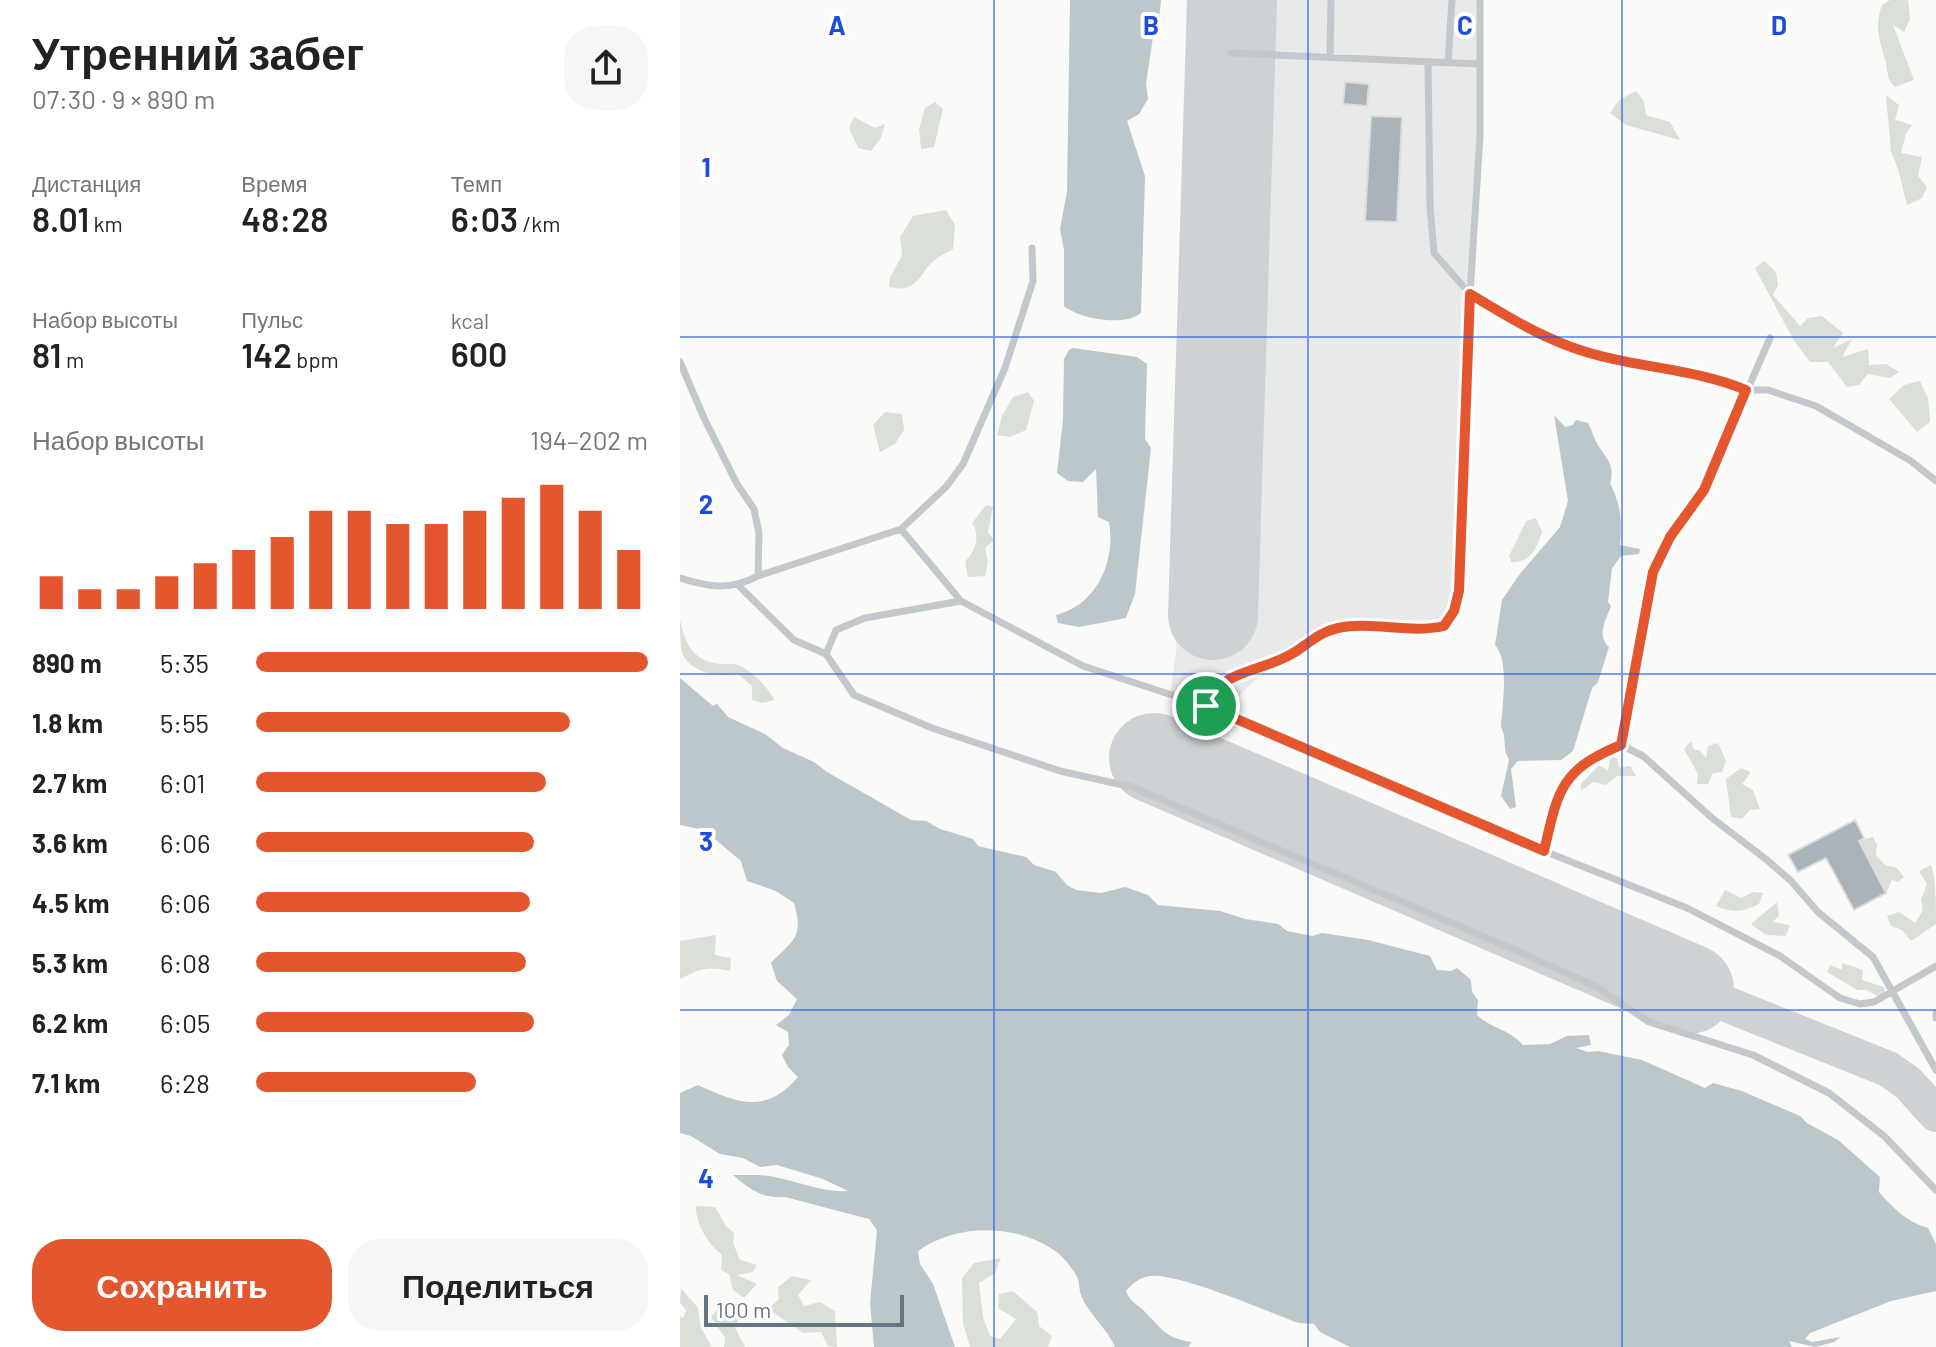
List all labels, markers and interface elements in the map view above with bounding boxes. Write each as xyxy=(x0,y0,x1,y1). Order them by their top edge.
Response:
text: A xyxy=(828,9,846,40)
text: B xyxy=(1143,9,1159,40)
text: C xyxy=(1457,9,1473,40)
text: D xyxy=(1771,9,1787,40)
text: Утренний забег xyxy=(32,26,364,79)
button: share xyxy=(564,26,648,110)
text: 07:30 · 9 × 890 m xyxy=(32,83,215,114)
text: 1 xyxy=(701,151,711,182)
text: Дистанция xyxy=(32,170,141,196)
text: Время xyxy=(241,170,308,196)
text: Темп xyxy=(451,170,502,196)
text: 8.01 xyxy=(32,198,89,239)
text: 48:28 xyxy=(241,198,328,239)
text: 6:03 xyxy=(451,198,518,239)
text: km xyxy=(89,210,123,236)
text: /km xyxy=(518,210,561,236)
text: Набор высоты xyxy=(32,306,178,332)
text: Пульс xyxy=(241,306,303,332)
text: kcal xyxy=(451,307,489,333)
text: 600 xyxy=(451,333,507,374)
text: 81 xyxy=(32,334,62,375)
text: 142 xyxy=(241,334,292,375)
text: m xyxy=(62,346,84,372)
text: bpm xyxy=(292,346,339,372)
text: Набор высоты xyxy=(32,424,205,455)
text: 194–202 m xyxy=(530,424,648,455)
text: 2 xyxy=(699,488,713,519)
text: 890 m xyxy=(32,647,102,678)
text: 5:35 xyxy=(160,647,209,678)
pin xyxy=(1172,672,1240,740)
icon: arrive xyxy=(1184,684,1228,728)
text: 1.8 km xyxy=(32,707,103,738)
text: 5:55 xyxy=(160,707,209,738)
text: 2.7 km xyxy=(32,767,107,798)
text: 6:01 xyxy=(160,767,205,798)
text: 3 xyxy=(699,825,713,856)
text: 3.6 km xyxy=(32,827,108,858)
text: 6:06 xyxy=(160,827,210,858)
text: 4.5 km xyxy=(32,887,110,918)
text: 6:06 xyxy=(160,887,210,918)
text: 5.3 km xyxy=(32,947,108,978)
text: 6:08 xyxy=(160,947,210,978)
text: 6.2 km xyxy=(32,1007,108,1038)
text: 6:05 xyxy=(160,1007,210,1038)
text: 7.1 km xyxy=(32,1067,100,1098)
text: 6:28 xyxy=(160,1067,210,1098)
text: 4 xyxy=(698,1162,714,1193)
button: Сохранить xyxy=(32,1239,332,1331)
button: Поделиться xyxy=(348,1239,648,1331)
scale bar xyxy=(704,1291,904,1327)
text: 100 m xyxy=(716,1296,771,1322)

